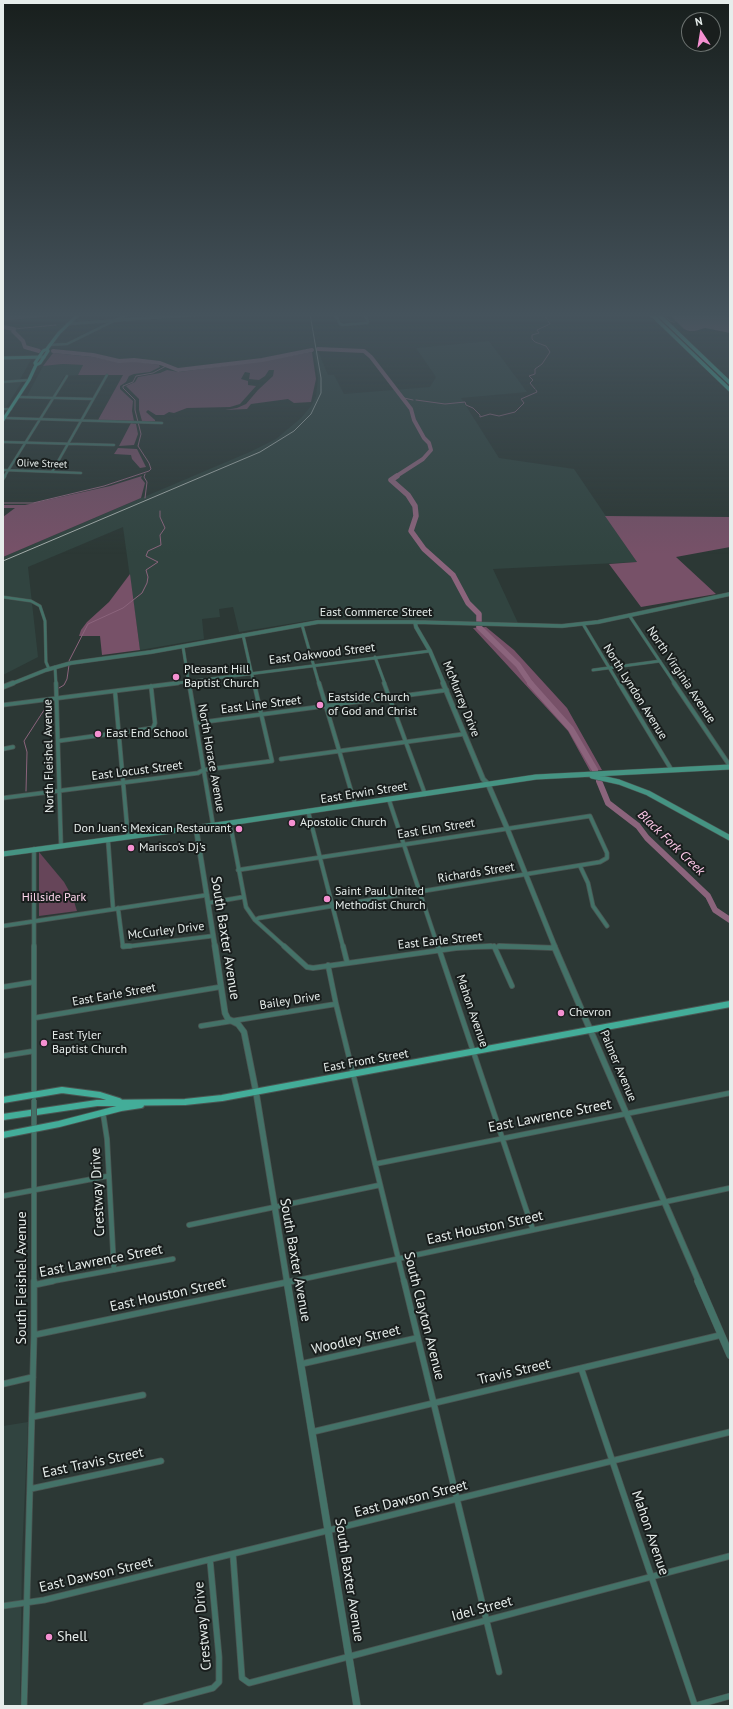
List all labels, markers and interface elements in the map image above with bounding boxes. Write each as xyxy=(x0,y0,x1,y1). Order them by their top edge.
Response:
north arrow xyxy=(681,12,721,52)
text: N xyxy=(694,14,704,29)
street label: Olive Street xyxy=(17,457,67,471)
street label: East Commerce Street xyxy=(320,606,432,620)
street label: North Virginia Avenue xyxy=(643,624,719,726)
street label: East Oakwood Street xyxy=(268,640,376,668)
street label: North Lyndon Avenue xyxy=(600,641,670,743)
street label: McMurrey Drive xyxy=(439,659,483,739)
place label: Pleasant Hill Baptist Church xyxy=(184,663,259,691)
marker: Pleasant Hill Baptist Church xyxy=(171,672,181,682)
place label: Eastside Church of God and Christ xyxy=(328,691,417,719)
street label: East Line Street xyxy=(220,693,302,717)
street label: North Fleishel Avenue xyxy=(41,699,57,813)
marker: Eastside Church of God and Christ xyxy=(315,700,325,710)
street label: North Horace Avenue xyxy=(194,703,228,813)
place label: East End School xyxy=(106,727,188,741)
marker: East End School xyxy=(93,729,103,739)
street label: East Locust Street xyxy=(91,758,183,784)
street label: East Erwin Street xyxy=(320,779,408,807)
water label: Black Fork Creek xyxy=(634,807,708,879)
place label: Apostolic Church xyxy=(300,816,387,830)
street label: East Elm Street xyxy=(396,816,476,842)
marker: Apostolic Church xyxy=(287,818,297,828)
place label: Don Juan's Mexican Restaurant xyxy=(74,822,231,836)
marker: Don Juan's Mexican Restaurant xyxy=(234,824,244,834)
place label: Marisco's Dj's xyxy=(139,841,206,855)
marker: Marisco's Dj's xyxy=(126,843,136,853)
street label: Richards Street xyxy=(436,860,516,886)
street label: South Baxter Avenue xyxy=(207,875,243,1001)
place label: Saint Paul United Methodist Church xyxy=(335,885,426,913)
park label: Hillside Park xyxy=(22,891,86,905)
marker: Saint Paul United Methodist Church xyxy=(322,894,332,904)
street label: McCurley Drive xyxy=(127,919,205,943)
street label: East Earle Street xyxy=(397,929,483,953)
street label: Mahon Avenue xyxy=(453,973,491,1049)
street label: East Earle Street xyxy=(71,981,157,1009)
street label: Bailey Drive xyxy=(259,989,321,1013)
place label: Chevron xyxy=(569,1006,611,1020)
marker: Chevron xyxy=(556,1008,566,1018)
street label: Palmer Avenue xyxy=(596,1028,640,1104)
place label: East Tyler Baptist Church xyxy=(52,1029,127,1057)
marker: East Tyler Baptist Church xyxy=(39,1038,49,1048)
street label: East Front Street xyxy=(322,1046,410,1076)
street label: East Lawrence Street xyxy=(487,1096,613,1136)
street label: Crestway Drive xyxy=(87,1147,109,1237)
street label: South Baxter Avenue xyxy=(276,1197,314,1323)
street label: East Houston Street xyxy=(425,1207,545,1249)
street label: South Fleishel Avenue xyxy=(14,1211,30,1345)
street label: East Lawrence Street xyxy=(38,1241,164,1281)
street label: South Clayton Avenue xyxy=(400,1250,448,1382)
street label: East Houston Street xyxy=(108,1274,228,1316)
street label: Woodley Street xyxy=(310,1322,402,1358)
street label: Travis Street xyxy=(476,1356,552,1388)
street label: East Travis Street xyxy=(41,1444,145,1482)
street label: East Dawson Street xyxy=(353,1477,469,1521)
street label: Mahon Avenue xyxy=(628,1489,672,1577)
street label: South Baxter Avenue xyxy=(331,1517,367,1643)
street label: East Dawson Street xyxy=(38,1554,154,1596)
street label: Crestway Drive xyxy=(191,1581,215,1671)
street label: Idel Street xyxy=(450,1593,514,1625)
place label: Shell xyxy=(57,1629,87,1645)
marker: Shell xyxy=(44,1632,54,1642)

